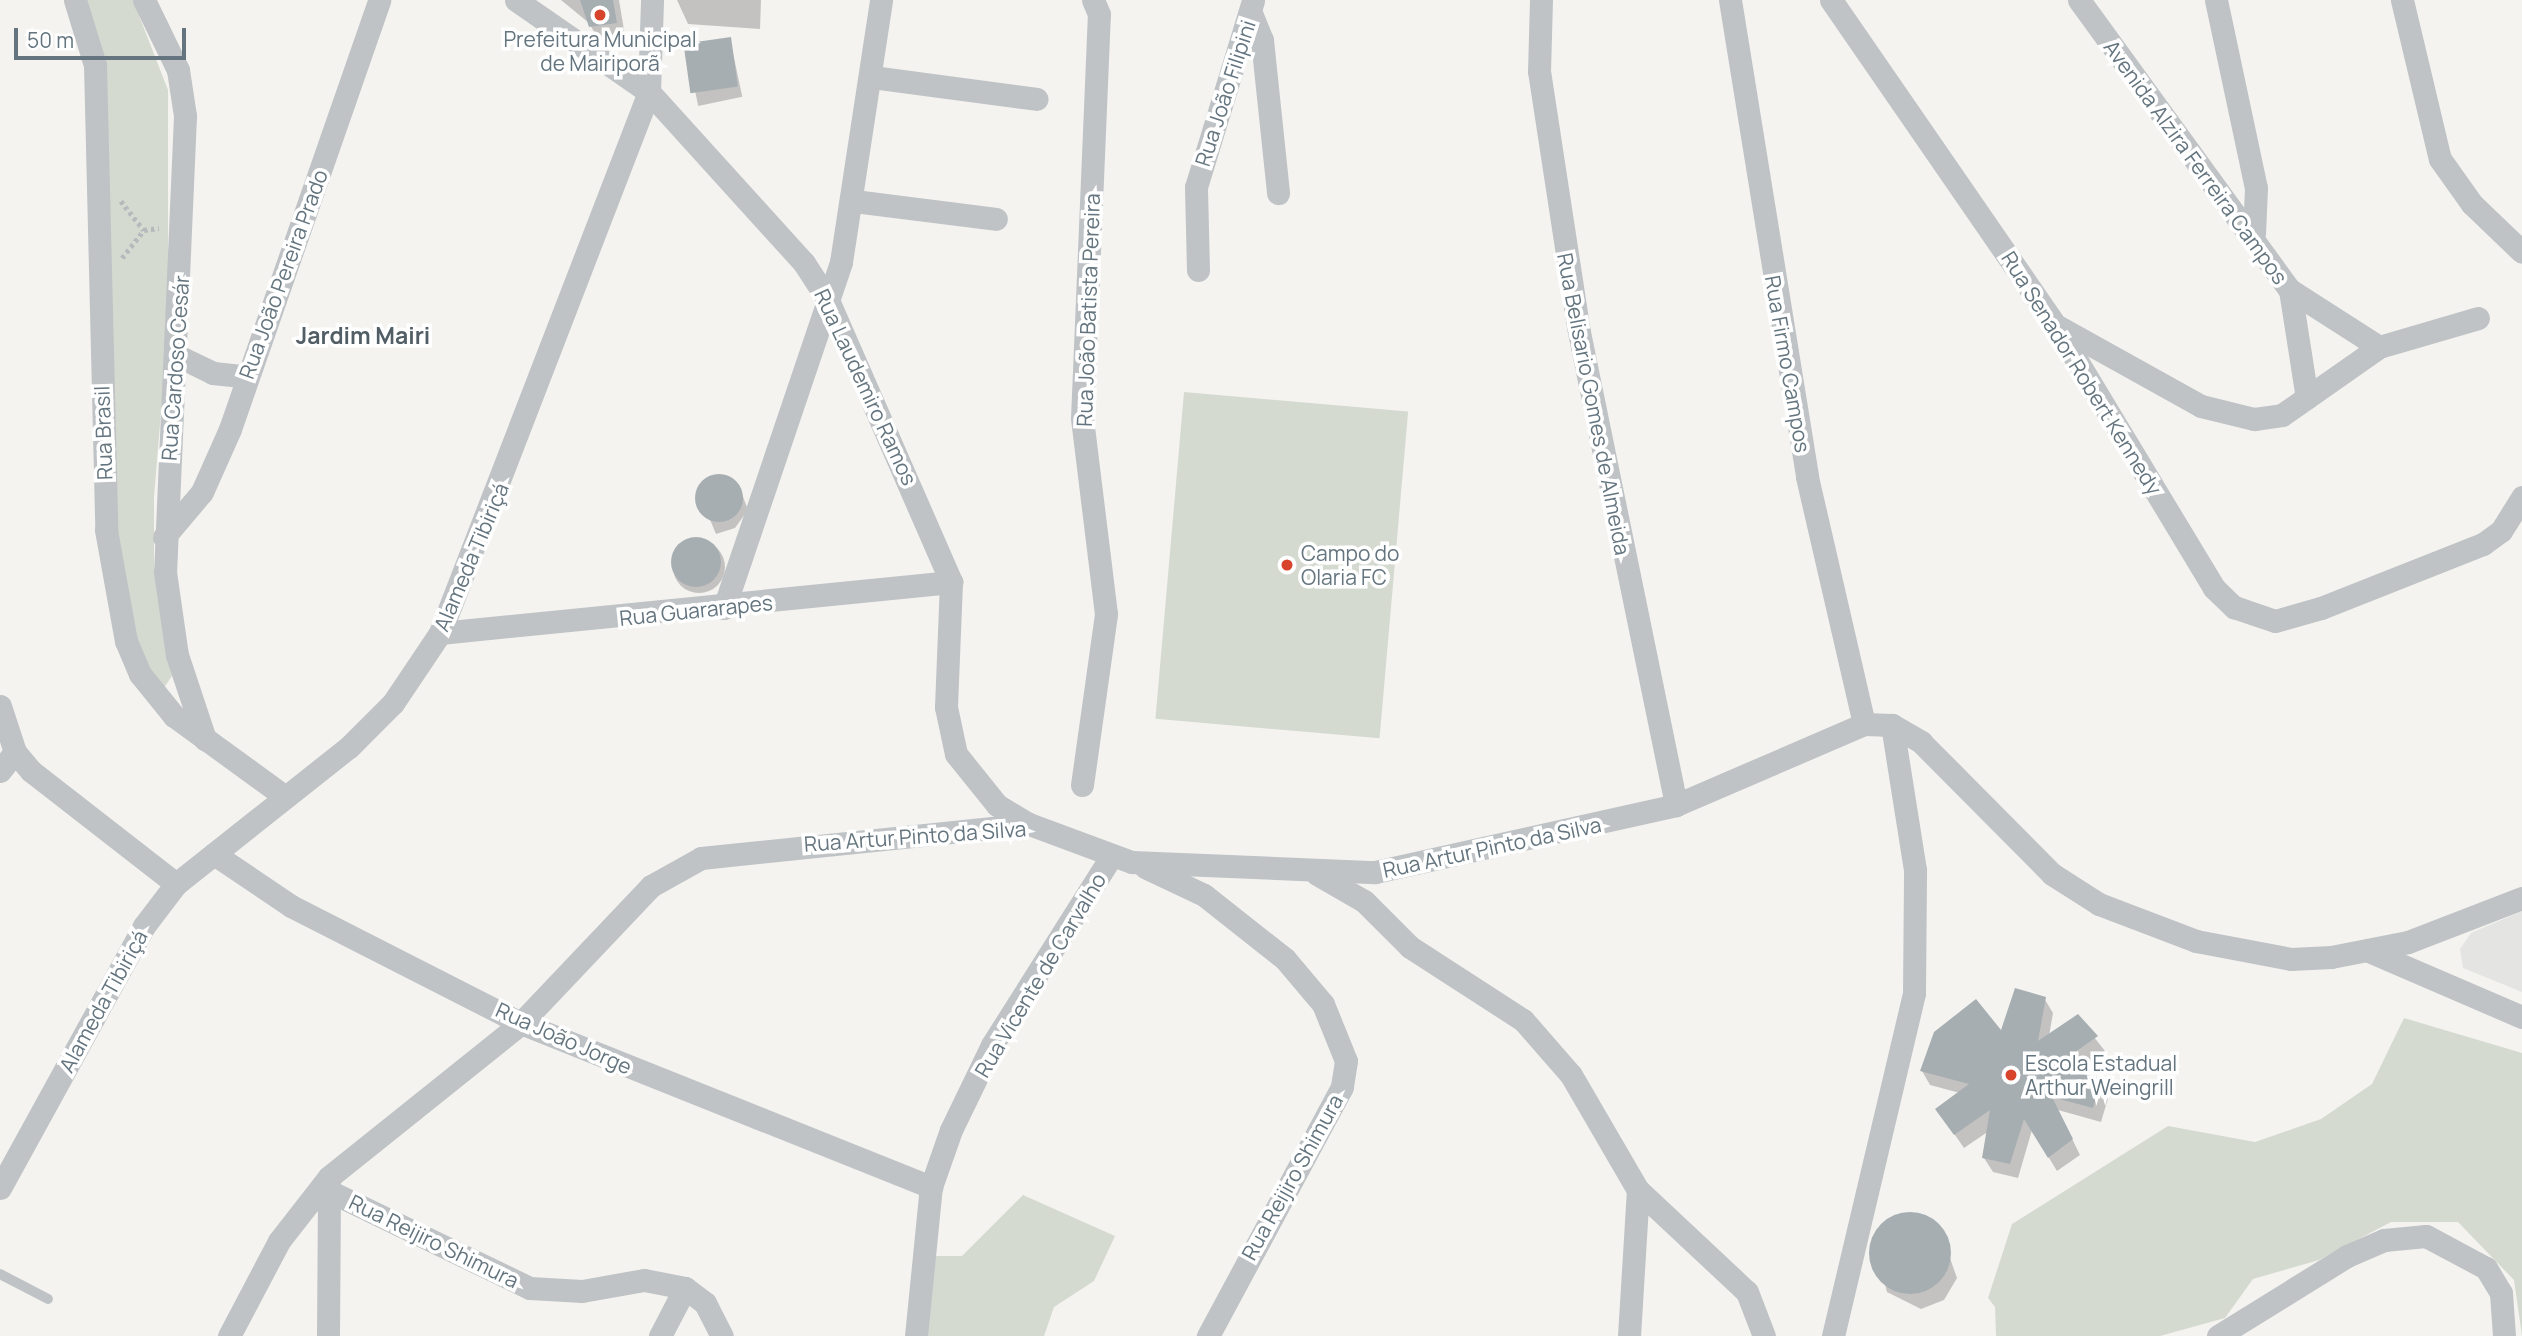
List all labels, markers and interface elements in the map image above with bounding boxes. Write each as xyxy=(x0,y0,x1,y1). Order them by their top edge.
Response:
marker: Prefeitura Municipal de Mairiporã xyxy=(592,7,608,23)
scale bar xyxy=(18,14,189,58)
street label: Rua João Filipini xyxy=(1190,17,1260,169)
text: 50 m xyxy=(27,26,74,54)
place label: Prefeitura Municipal de Mairiporã xyxy=(503,26,697,76)
street label: Avenida Alzira Ferreira Campos xyxy=(2099,35,2293,289)
street label: Rua João Pereira Prado xyxy=(233,166,333,382)
street label: Rua João Batista Pereira xyxy=(1071,193,1105,427)
street label: Rua Senador Robert Kennedy xyxy=(1997,247,2167,499)
street label: Rua Belisario Gomes de Almeida xyxy=(1552,251,1636,557)
street label: Rua Firmo Campos xyxy=(1760,274,1816,454)
street label: Rua Cardoso Cesár xyxy=(156,275,194,461)
street label: Rua Laudemiro Ramos xyxy=(809,285,923,489)
district label: Jardim Mairi xyxy=(296,321,430,349)
street label: Rua Brasil xyxy=(89,386,117,480)
street label: Alameda Tibiriçá xyxy=(428,479,514,635)
place label: Campo do Olaria FC xyxy=(1301,540,1399,590)
marker: Campo do Olaria FC xyxy=(1279,557,1295,573)
street label: Rua Guararapes xyxy=(618,589,774,631)
street label: Rua Artur Pinto da Silva xyxy=(1381,812,1603,882)
street label: Rua Artur Pinto da Silva xyxy=(803,816,1027,856)
street label: Rua Vicente de Carvalho xyxy=(969,868,1111,1082)
street label: Alameda Tibiriçá xyxy=(54,926,152,1076)
street label: Rua João Jorge xyxy=(492,997,636,1079)
place label: Escola Estadual Arthur Weingrill xyxy=(2025,1050,2177,1100)
marker: Escola Estadual Arthur Weingrill xyxy=(2003,1067,2019,1083)
street label: Rua Reijiro Shimura xyxy=(1236,1090,1348,1264)
street label: Rua Reijiro Shimura xyxy=(345,1189,523,1293)

